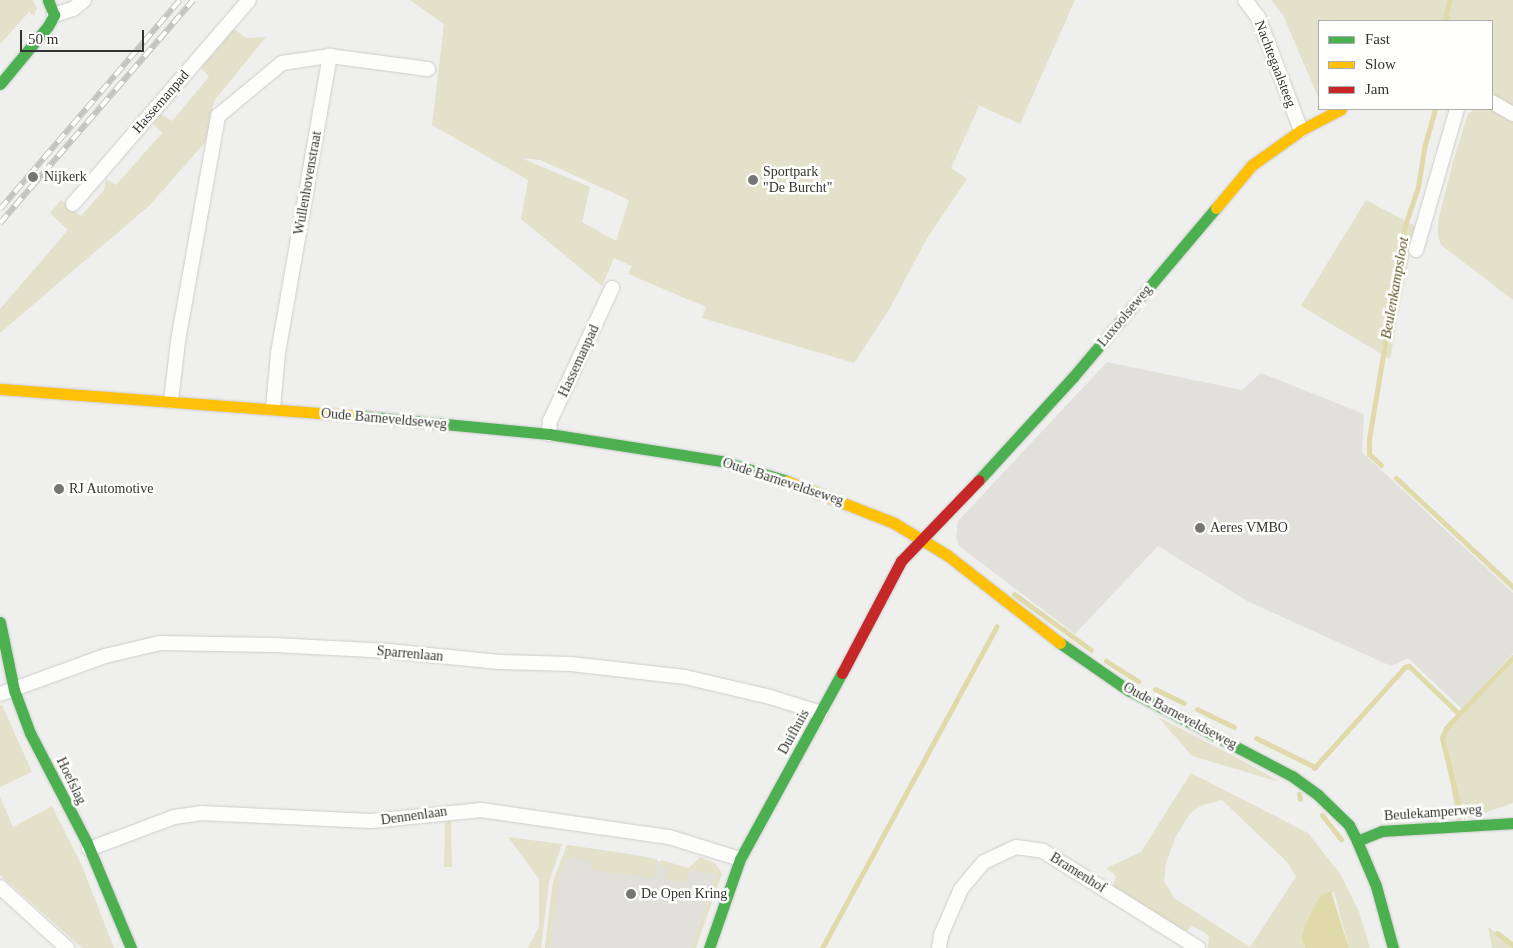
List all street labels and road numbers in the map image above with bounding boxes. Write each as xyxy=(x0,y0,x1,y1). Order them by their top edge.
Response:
street label: Nachtegaalsteeg xyxy=(1251,18,1299,110)
street label: Hassemanpad xyxy=(129,67,193,137)
street label: Wullenhovenstraat xyxy=(291,130,325,236)
street label: Luxoolseweg xyxy=(1094,282,1156,350)
street label: Hassemanpad xyxy=(555,322,603,400)
street label: Oude Barneveldseweg xyxy=(320,405,448,433)
street label: Oude Barneveldseweg xyxy=(720,454,846,510)
street label: Sparrenlaan xyxy=(376,643,444,665)
street label: Oude Barneveldseweg xyxy=(1120,679,1240,753)
street label: Duifhuis xyxy=(775,706,813,758)
street label: Hoefslag xyxy=(52,755,90,807)
street label: Beulekamperweg xyxy=(1384,801,1482,825)
street label: Dennenlaan xyxy=(380,803,448,829)
street label: Bramenhof xyxy=(1047,849,1109,897)

